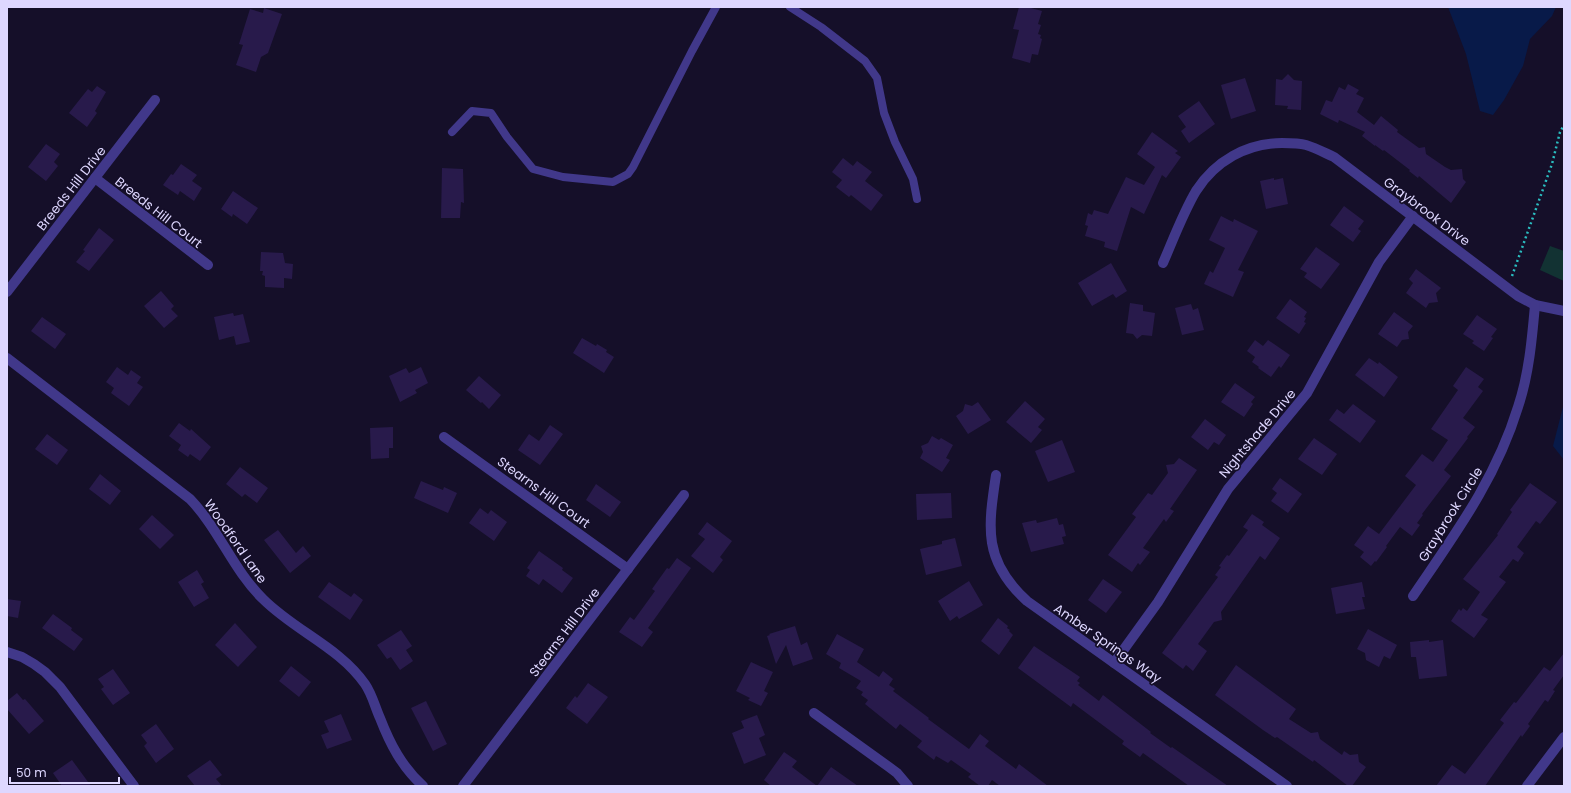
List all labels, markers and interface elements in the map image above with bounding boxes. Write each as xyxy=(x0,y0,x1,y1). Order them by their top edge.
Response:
street label: Breeds Hill Drive xyxy=(32,142,110,235)
street label: Breeds Hill Court xyxy=(111,172,207,253)
street label: Graybrook Drive xyxy=(1379,172,1474,250)
street label: Nightshade Drive xyxy=(1214,385,1300,482)
street label: Stearns Hill Court xyxy=(493,452,594,533)
street label: Graybrook Circle xyxy=(1414,463,1487,565)
street label: Woodford Lane xyxy=(200,495,272,587)
street label: Stearns Hill Drive xyxy=(525,584,604,681)
street label: Amber Springs Way xyxy=(1050,599,1166,688)
scale bar xyxy=(10,759,119,785)
text: 50 m xyxy=(16,764,47,781)

